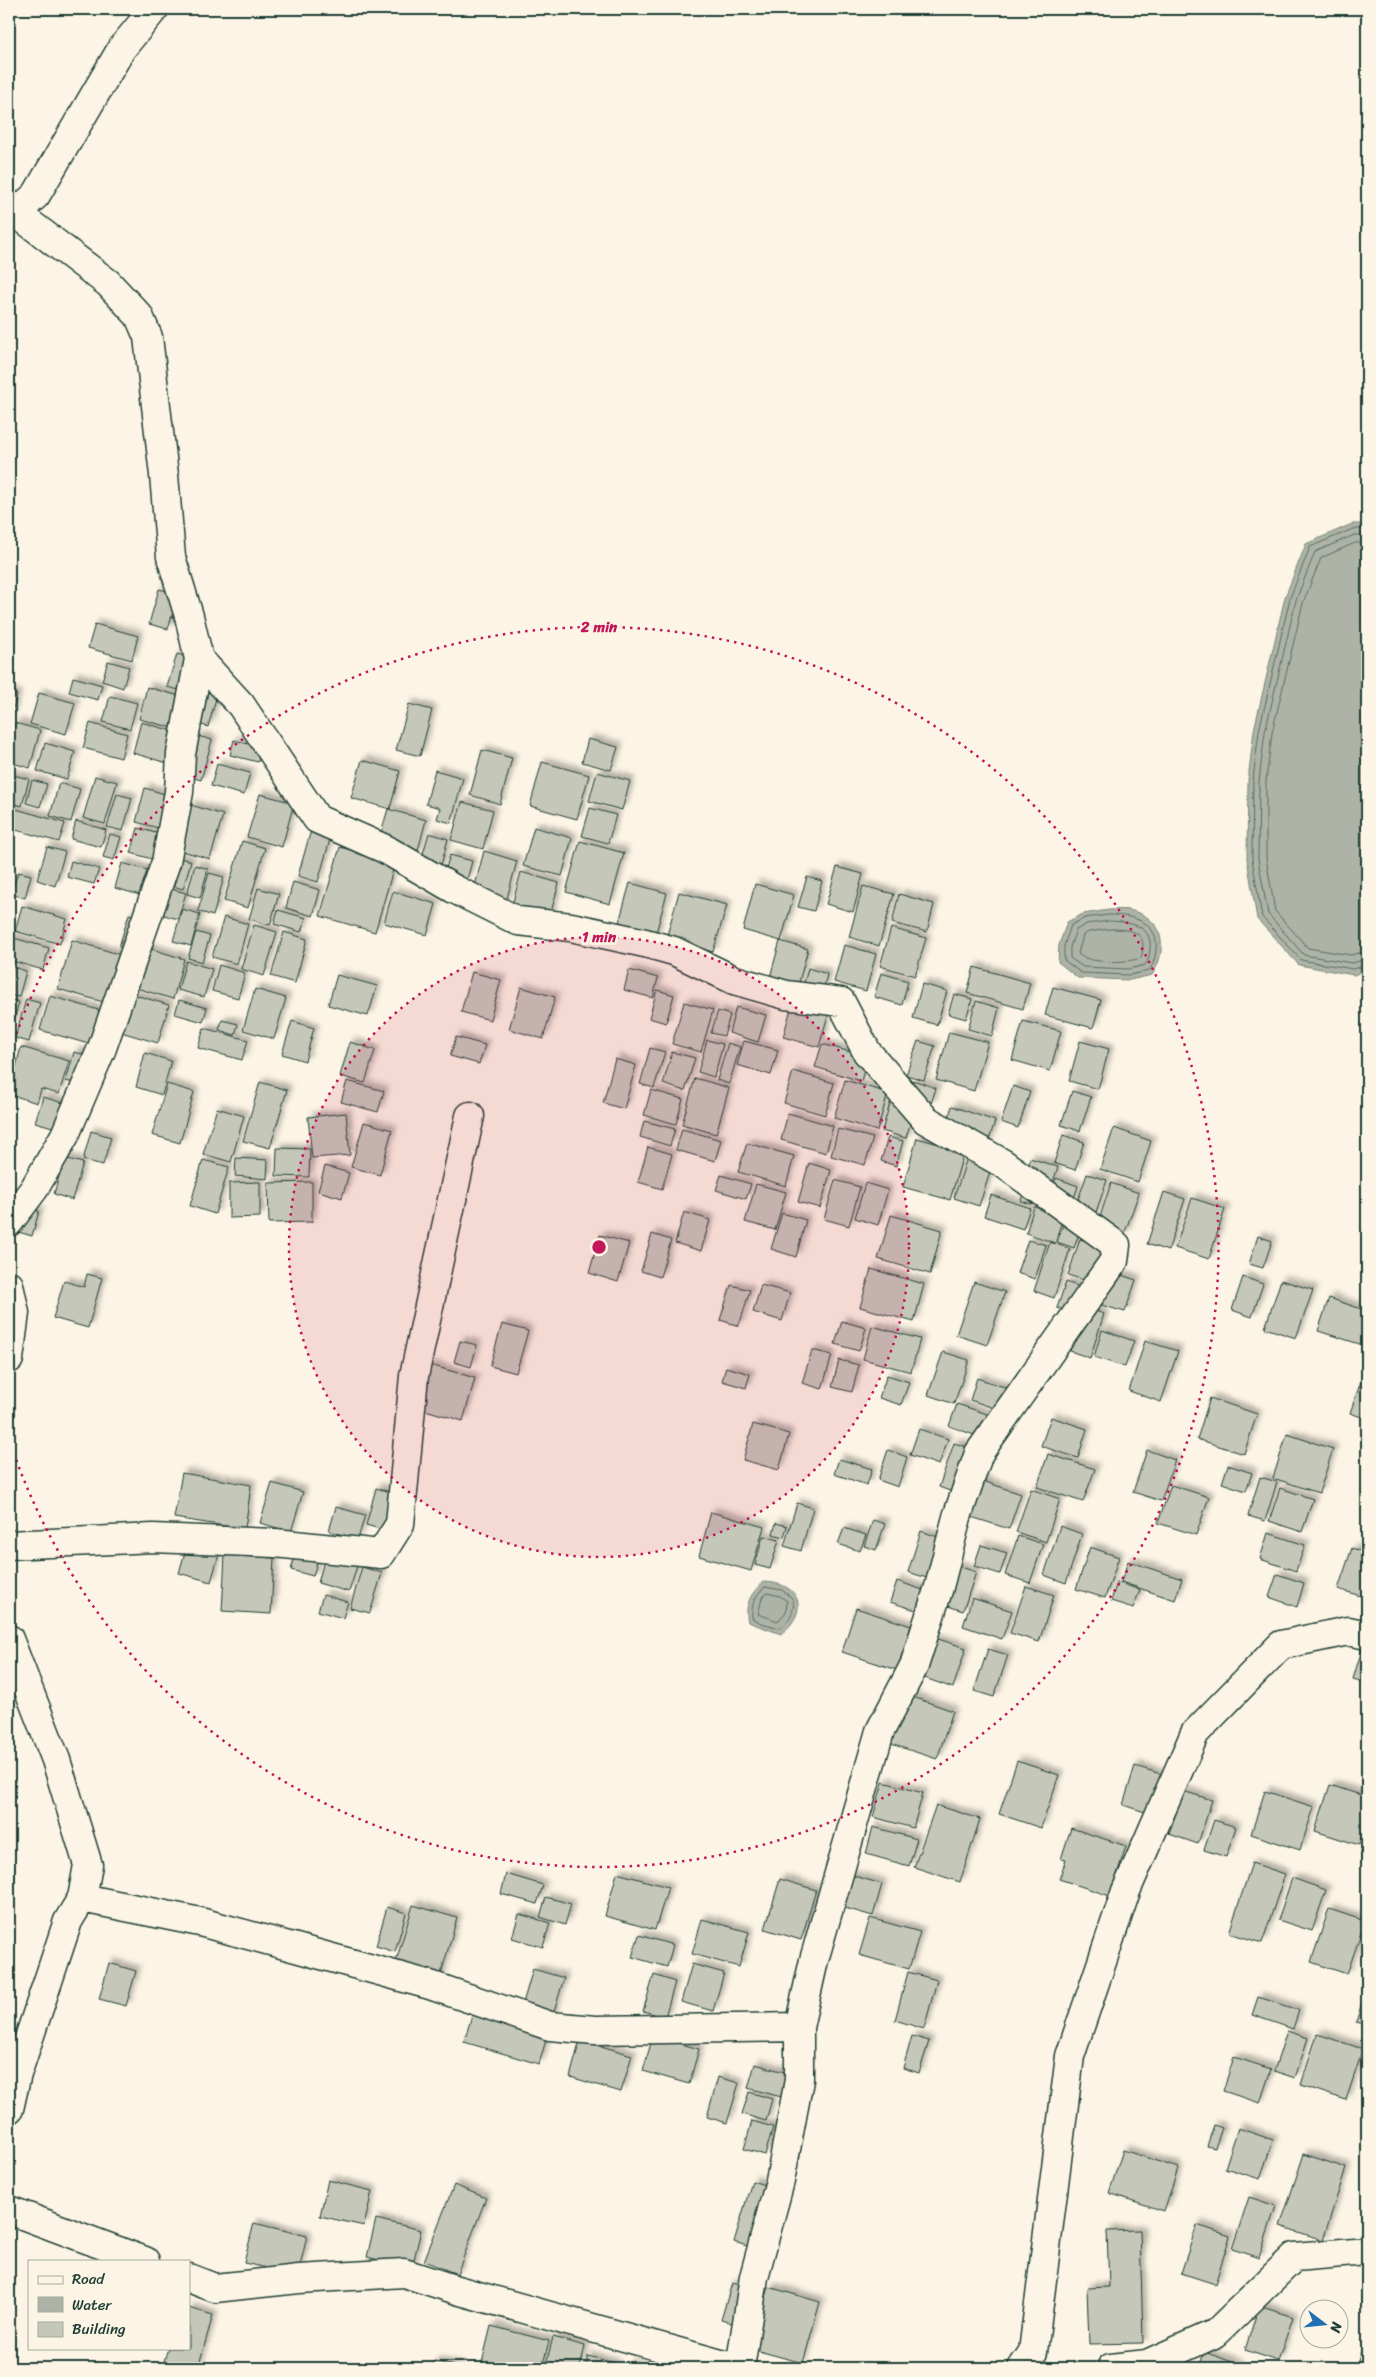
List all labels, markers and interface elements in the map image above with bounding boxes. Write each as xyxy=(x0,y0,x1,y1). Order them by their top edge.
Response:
text: 2 min xyxy=(580,614,618,640)
text: 1 min xyxy=(582,924,617,950)
centre of rings xyxy=(590,1238,608,1256)
legend xyxy=(28,2260,190,2350)
text: Road xyxy=(72,2266,105,2292)
text: Water xyxy=(72,2292,112,2318)
north arrow xyxy=(1298,2300,1348,2350)
text: Building xyxy=(72,2316,126,2342)
text: N xyxy=(1323,2318,1350,2336)

